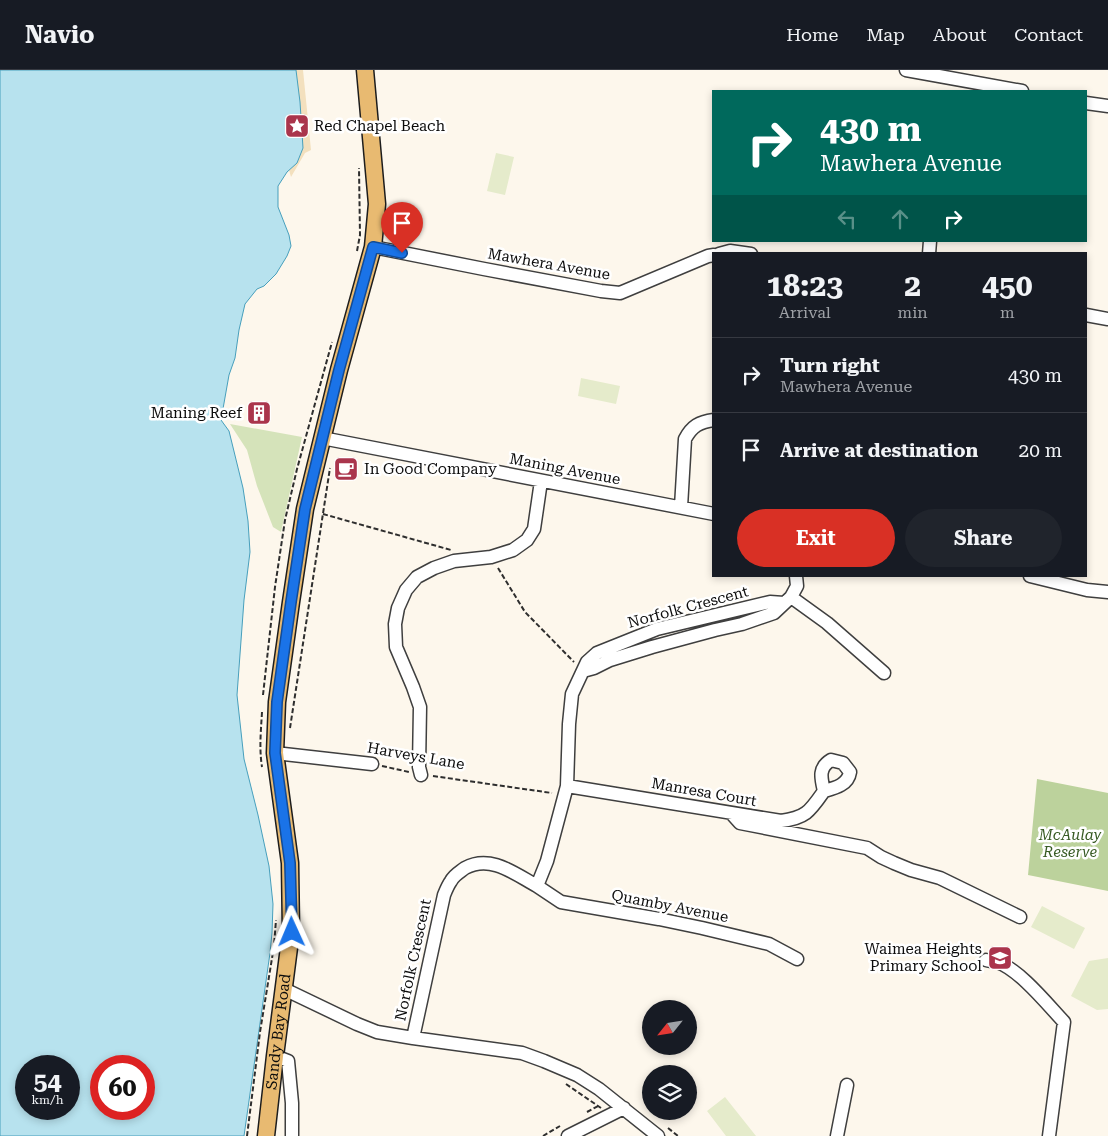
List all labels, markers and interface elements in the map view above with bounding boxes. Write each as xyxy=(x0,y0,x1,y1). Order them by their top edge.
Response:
text: Navio xyxy=(25,21,94,49)
text: Home xyxy=(786,24,838,45)
text: Map xyxy=(866,24,905,45)
text: About xyxy=(933,24,986,45)
text: Contact xyxy=(1014,24,1083,45)
text: 430 m xyxy=(820,109,921,150)
icon: right xyxy=(737,110,802,175)
place icon: Red Chapel Beach xyxy=(284,113,310,139)
place label: Red Chapel Beach xyxy=(314,117,445,135)
text: Mawhera Avenue xyxy=(820,151,1002,176)
pin xyxy=(381,202,423,253)
icon: left xyxy=(833,205,861,233)
icon: ahead xyxy=(886,205,914,233)
icon: right xyxy=(939,205,967,233)
icon: arrive xyxy=(388,209,416,237)
street label: Mawhera Avenue xyxy=(486,244,612,284)
text: 18:23 xyxy=(766,268,843,303)
text: 2 xyxy=(904,268,921,303)
text: 450 xyxy=(982,268,1032,303)
text: Arrival xyxy=(779,303,831,322)
text: min xyxy=(898,303,928,322)
text: m xyxy=(1000,303,1015,322)
text: Turn right xyxy=(780,354,880,377)
icon: right xyxy=(737,361,765,389)
text: 430 m xyxy=(1008,364,1062,387)
text: Mawhera Avenue xyxy=(780,377,912,396)
building icon: Maning Reef xyxy=(246,400,272,426)
place label: Maning Reef xyxy=(151,404,243,422)
icon: arrive xyxy=(737,436,765,464)
text: Arrive at destination xyxy=(780,439,978,462)
text: 20 m xyxy=(1019,439,1062,462)
street label: Maning Avenue xyxy=(508,449,622,489)
cafe icon: In Good Company xyxy=(333,456,359,482)
place label: In Good Company xyxy=(364,460,497,478)
button: Exit xyxy=(737,509,895,567)
button: Share xyxy=(905,509,1062,567)
street label: Norfolk Crescent xyxy=(626,582,751,632)
street label: Harveys Lane xyxy=(366,739,466,773)
street label: Manresa Court xyxy=(650,774,758,810)
park label: McAulay Reserve xyxy=(1038,826,1102,861)
street label: Quamby Avenue xyxy=(610,886,730,926)
street label: Norfolk Crescent xyxy=(391,897,435,1023)
position arrow xyxy=(265,905,317,957)
place label: Waimea Heights Primary School xyxy=(864,940,982,975)
school or university icon: Waimea Heights Primary School xyxy=(987,945,1013,971)
street label: Sandy Bay Road xyxy=(262,972,295,1091)
north arrow xyxy=(642,1000,698,1055)
map controls xyxy=(642,1000,697,1120)
speed limit sign: 60 xyxy=(90,1055,155,1120)
button: layers xyxy=(642,1065,697,1120)
text: 54 xyxy=(33,1067,62,1096)
text: km/h xyxy=(31,1093,64,1107)

